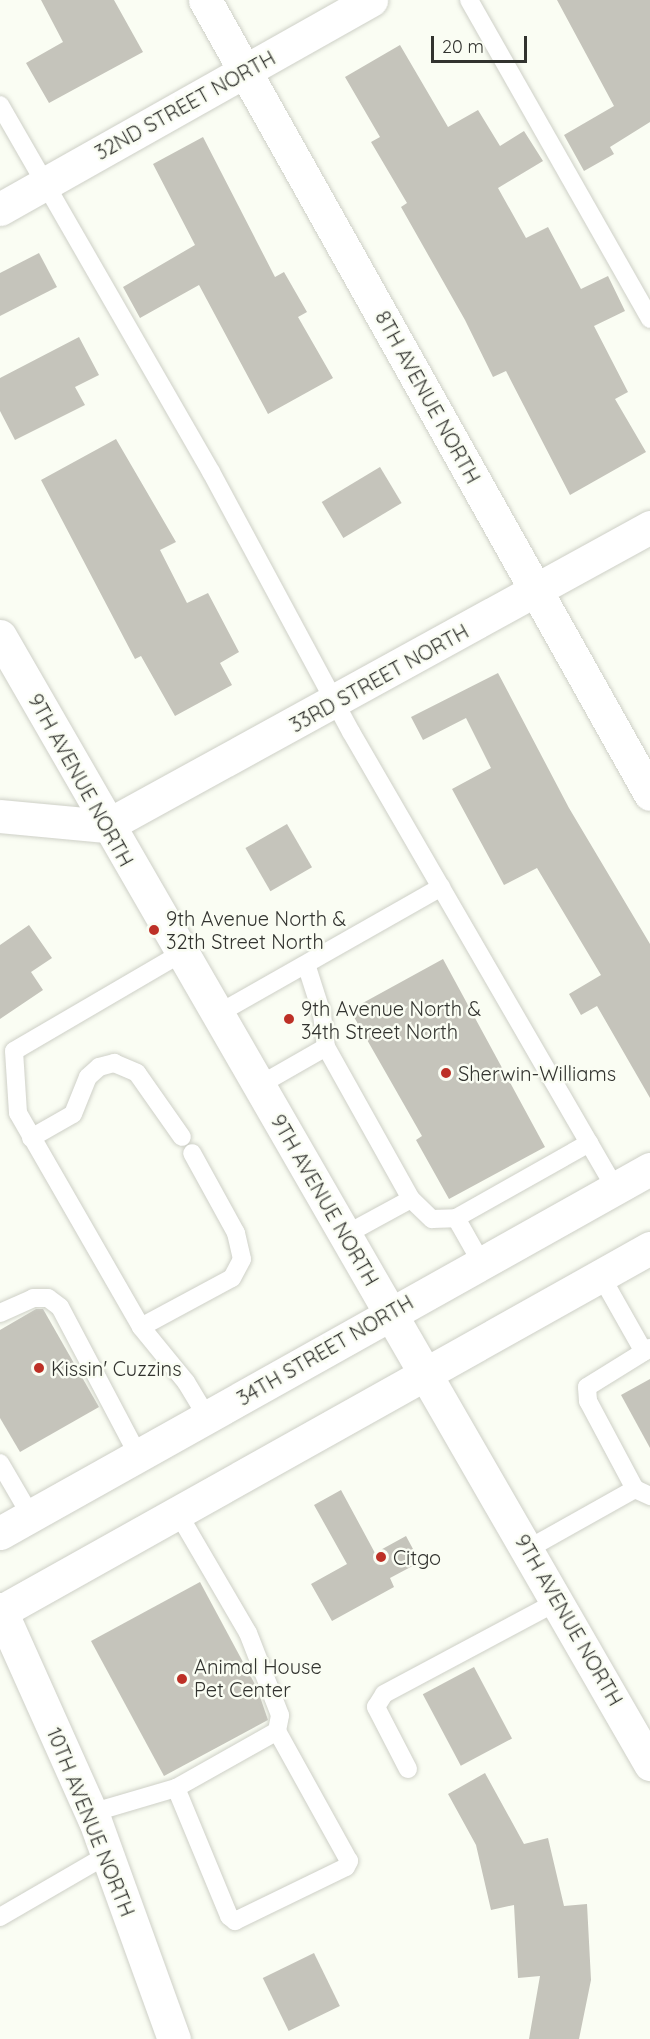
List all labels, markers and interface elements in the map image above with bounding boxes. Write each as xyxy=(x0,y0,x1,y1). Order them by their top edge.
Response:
scale bar xyxy=(434,24,530,62)
text: 20 m xyxy=(442,35,484,58)
street label: 32ND STREET NORTH xyxy=(91,45,279,165)
street label: 8TH AVENUE NORTH xyxy=(371,307,485,487)
street label: 33RD STREET NORTH xyxy=(285,619,473,737)
street label: 9TH AVENUE NORTH xyxy=(23,689,139,871)
place label: 9th Avenue North & 32th Street North xyxy=(166,906,346,953)
marker: 9th Avenue North & 32th Street North xyxy=(147,923,161,937)
place label: 9th Avenue North & 34th Street North xyxy=(301,996,481,1043)
marker: 9th Avenue North & 34th Street North xyxy=(282,1012,296,1026)
place label: Sherwin-Williams xyxy=(458,1061,616,1085)
marker: Sherwin-Williams xyxy=(439,1066,453,1080)
street label: 9TH AVENUE NORTH xyxy=(266,1110,384,1290)
street label: 34TH STREET NORTH xyxy=(233,1290,417,1410)
place label: Kissin' Cuzzins xyxy=(51,1356,182,1380)
marker: Kissin' Cuzzins xyxy=(32,1361,46,1375)
street label: 9TH AVENUE NORTH xyxy=(510,1530,628,1710)
place label: Citgo xyxy=(393,1545,441,1569)
marker: Citgo xyxy=(374,1550,388,1564)
place label: Animal House Pet Center xyxy=(194,1655,322,1702)
marker: Animal House Pet Center xyxy=(175,1672,189,1686)
street label: 10TH AVENUE NORTH xyxy=(42,1724,140,1920)

